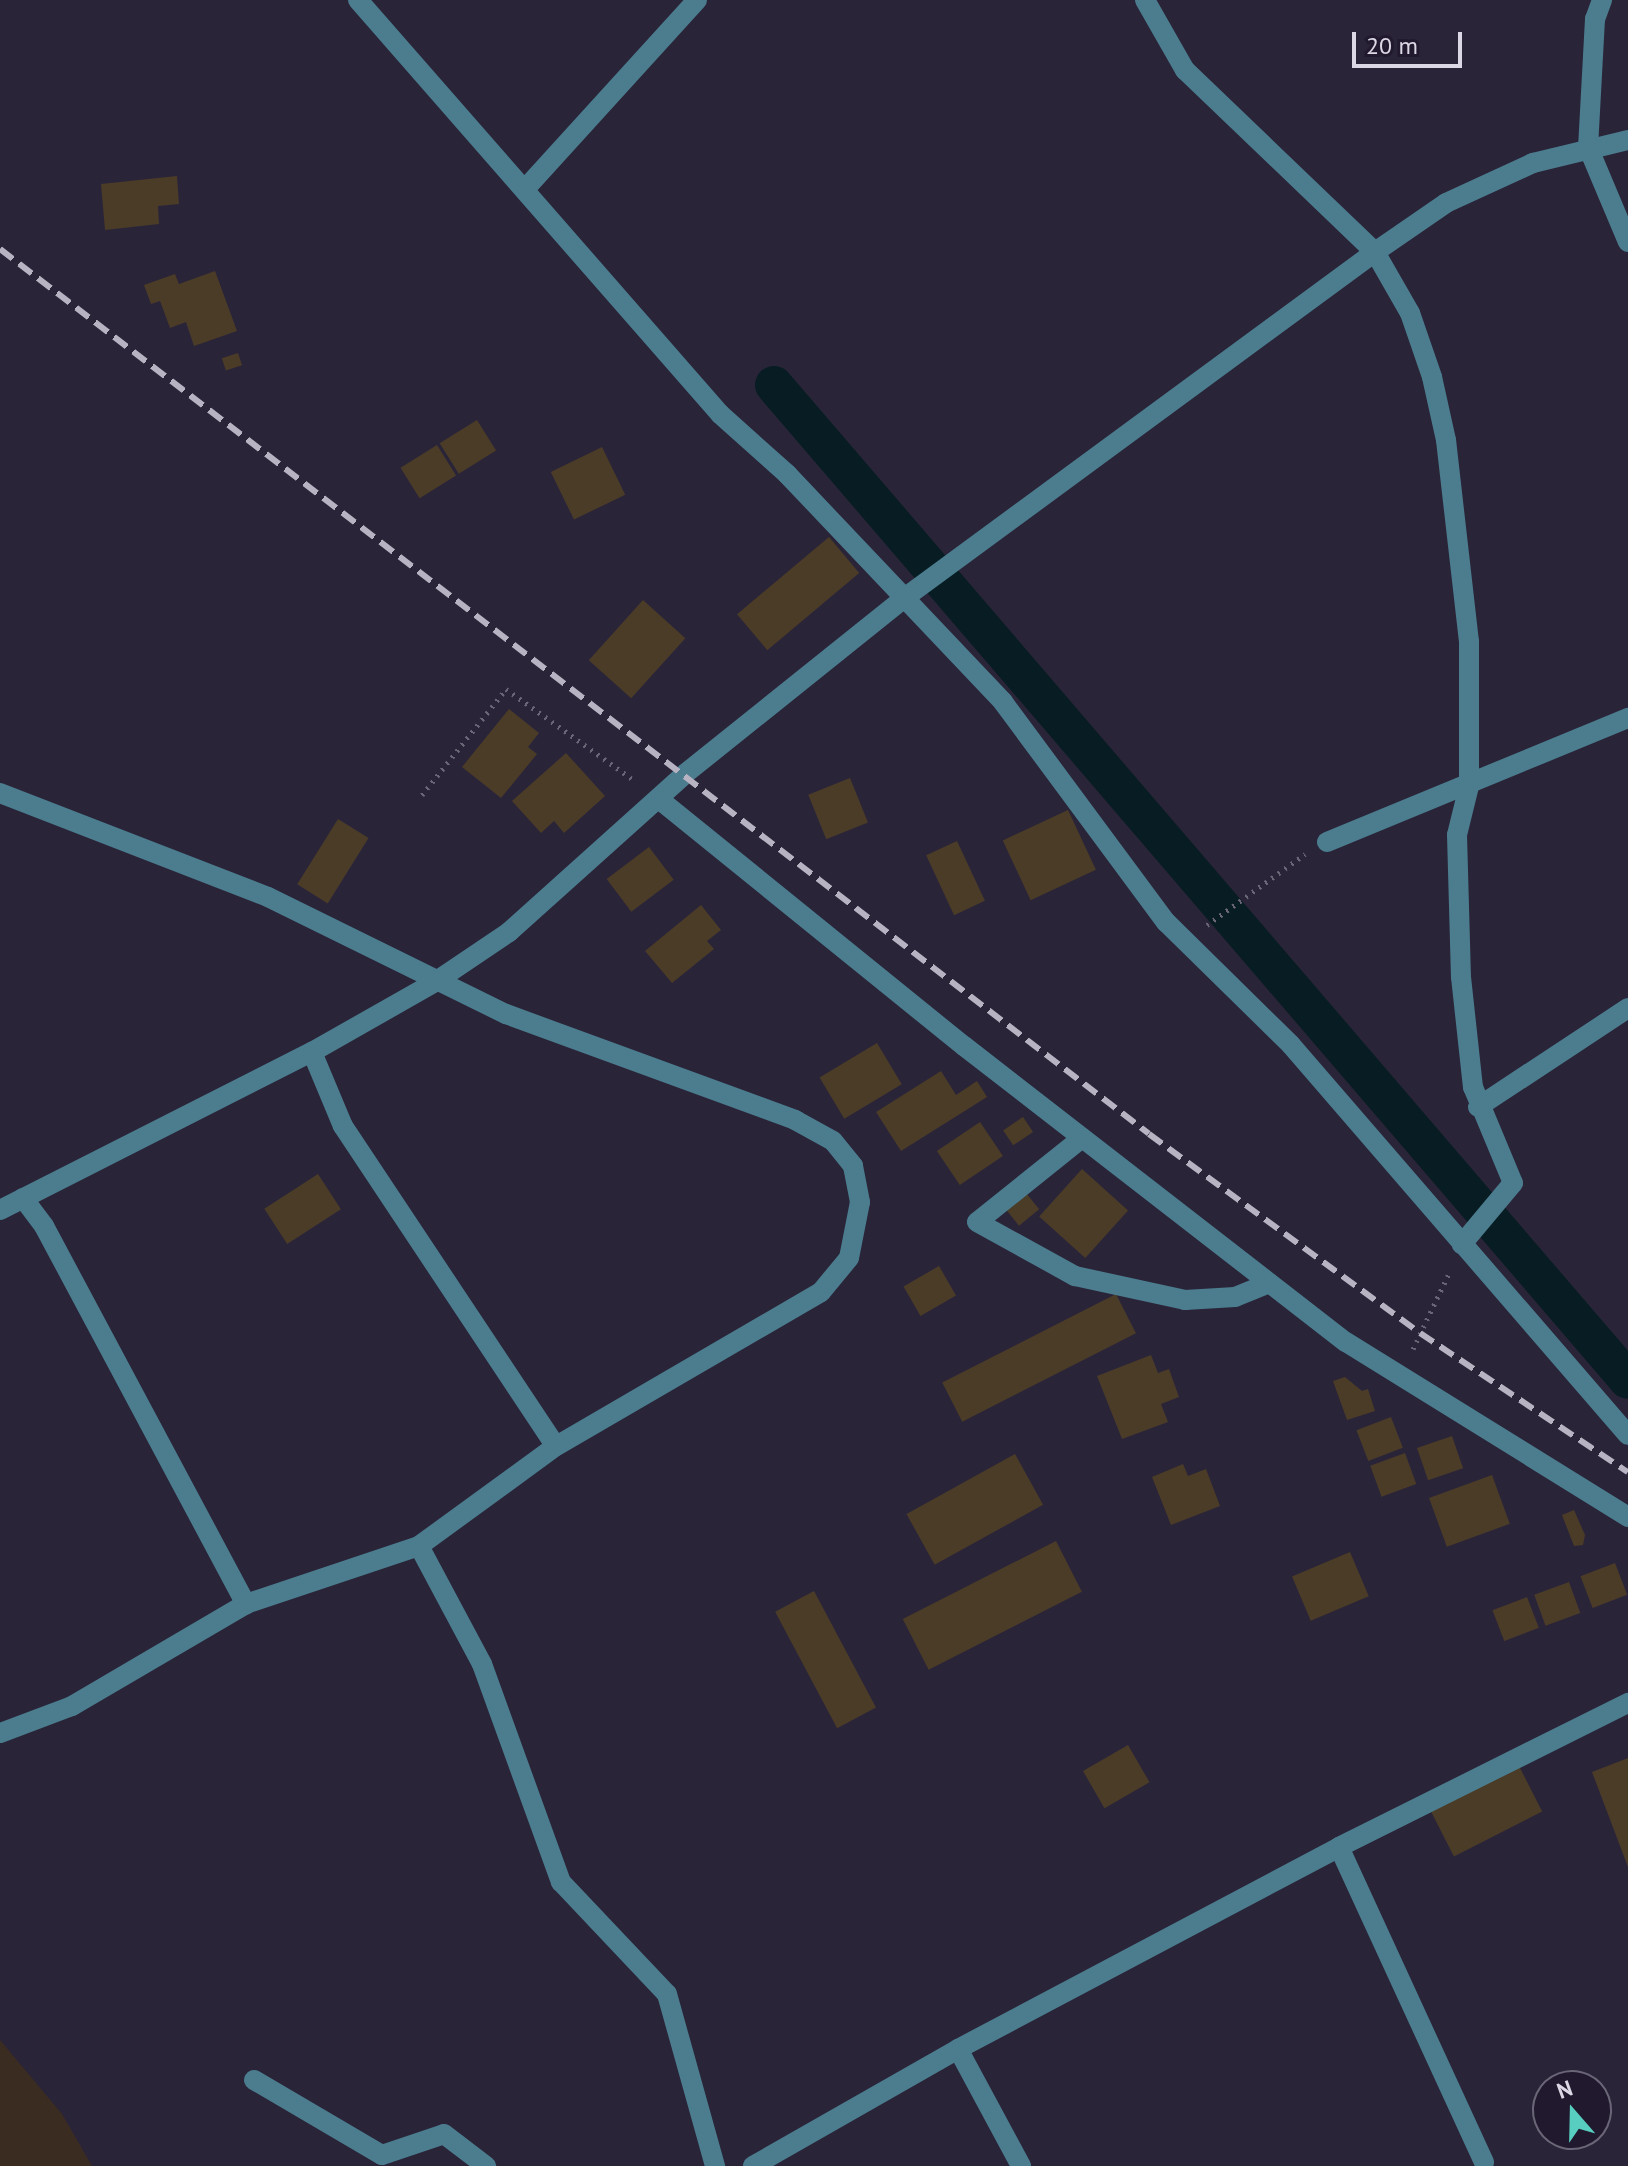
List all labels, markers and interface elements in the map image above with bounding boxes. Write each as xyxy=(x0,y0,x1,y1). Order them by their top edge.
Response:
scale bar xyxy=(1356,16,1466,66)
text: 20 m xyxy=(1366,30,1418,61)
north arrow xyxy=(1532,2070,1612,2150)
text: N xyxy=(1553,2074,1576,2105)

